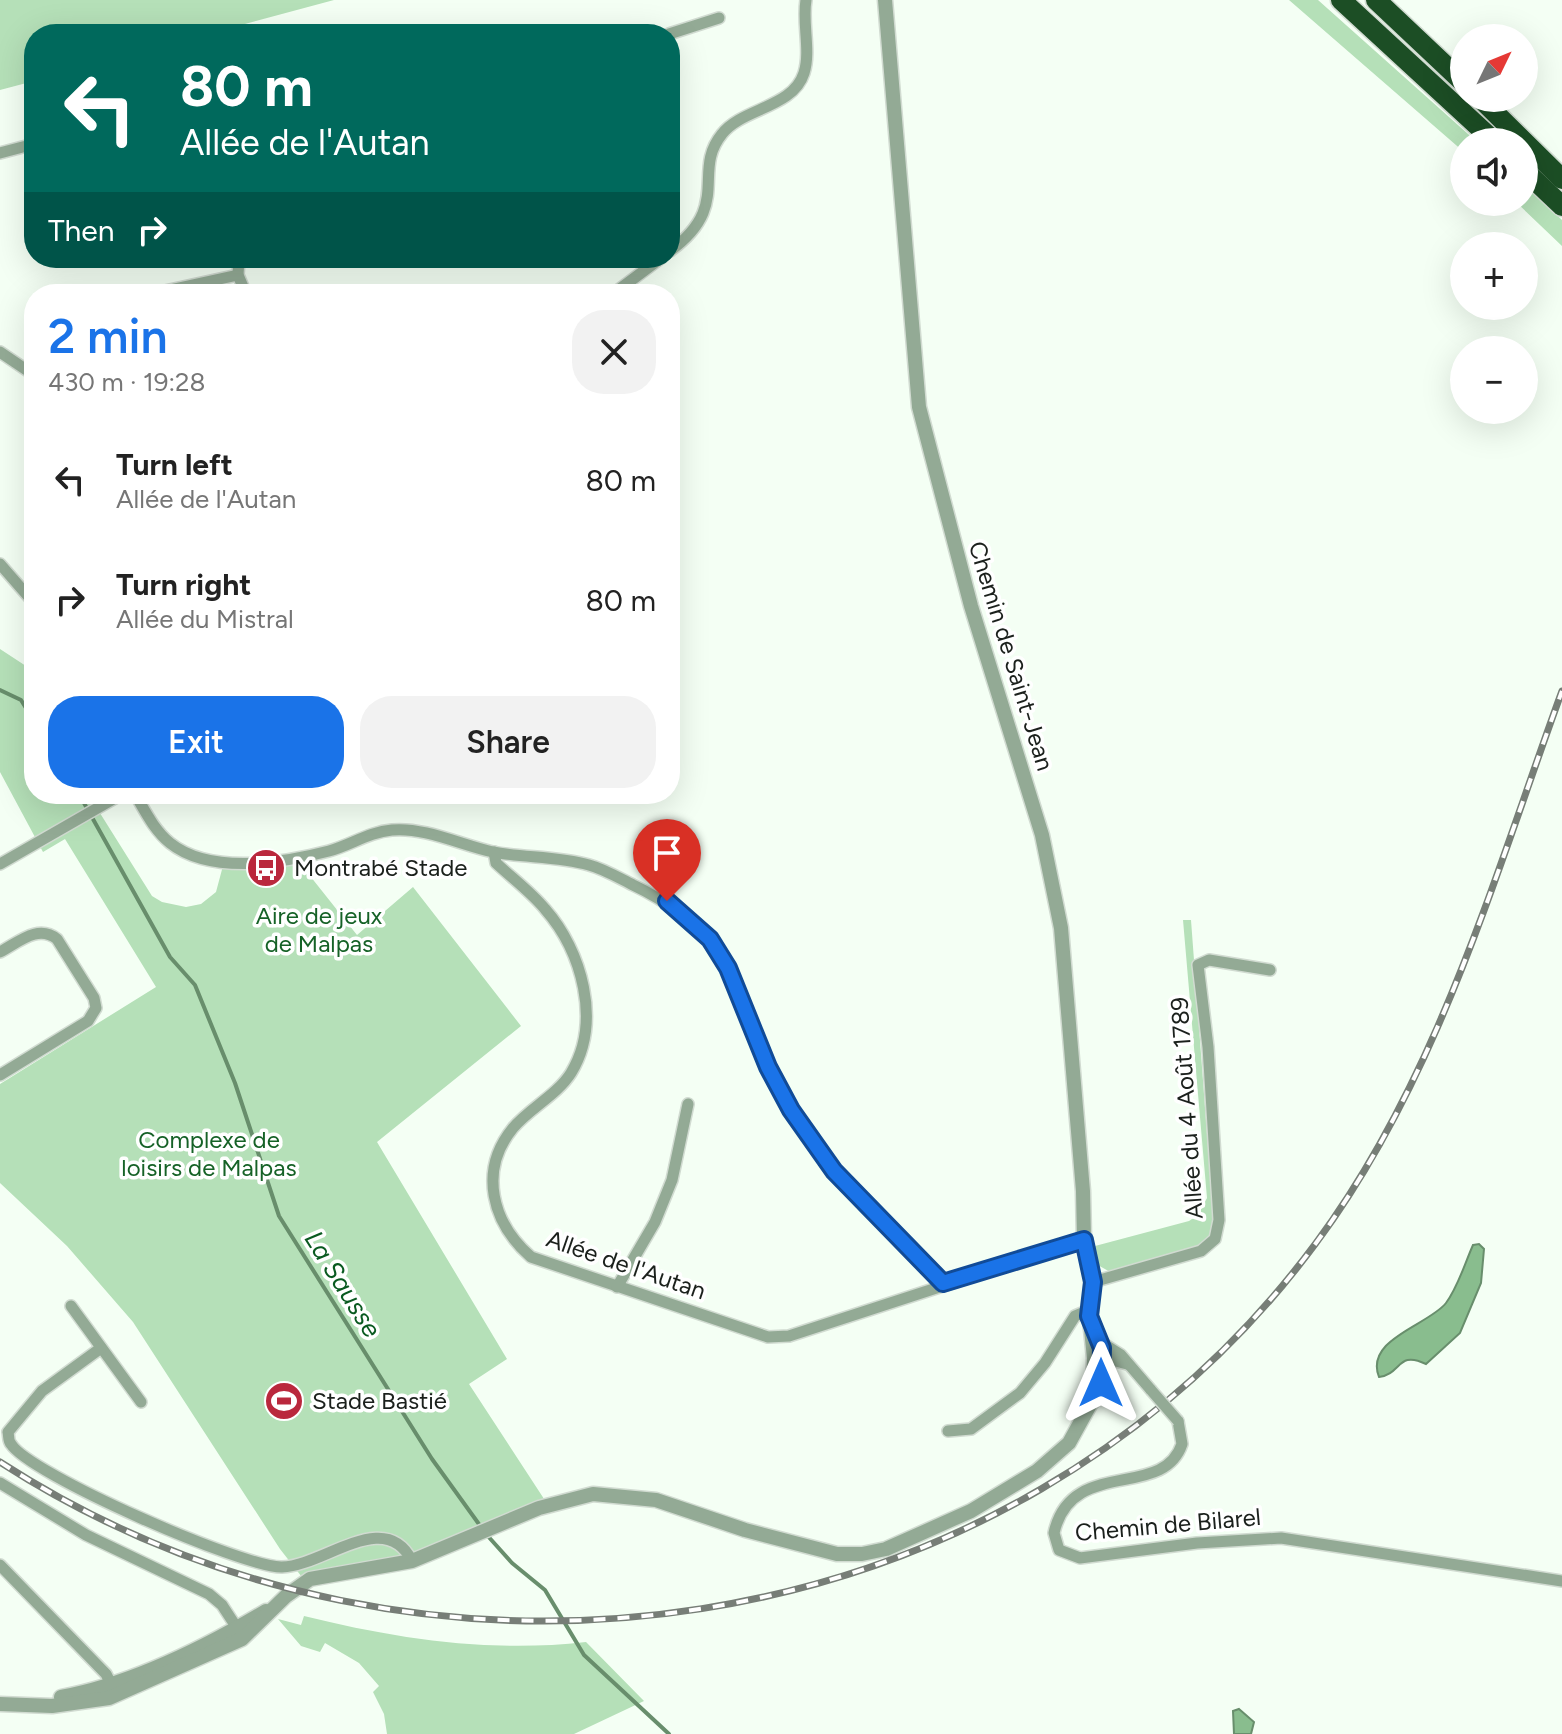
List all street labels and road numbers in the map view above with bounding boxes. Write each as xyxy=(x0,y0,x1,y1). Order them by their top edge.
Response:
street label: Chemin de Saint-Jean xyxy=(963,538,1060,774)
street label: Allée du 4 Août 1789 xyxy=(1164,996,1209,1220)
street label: Allée de l'Autan xyxy=(543,1224,710,1305)
street label: Chemin de Bilarel xyxy=(1074,1502,1262,1547)

